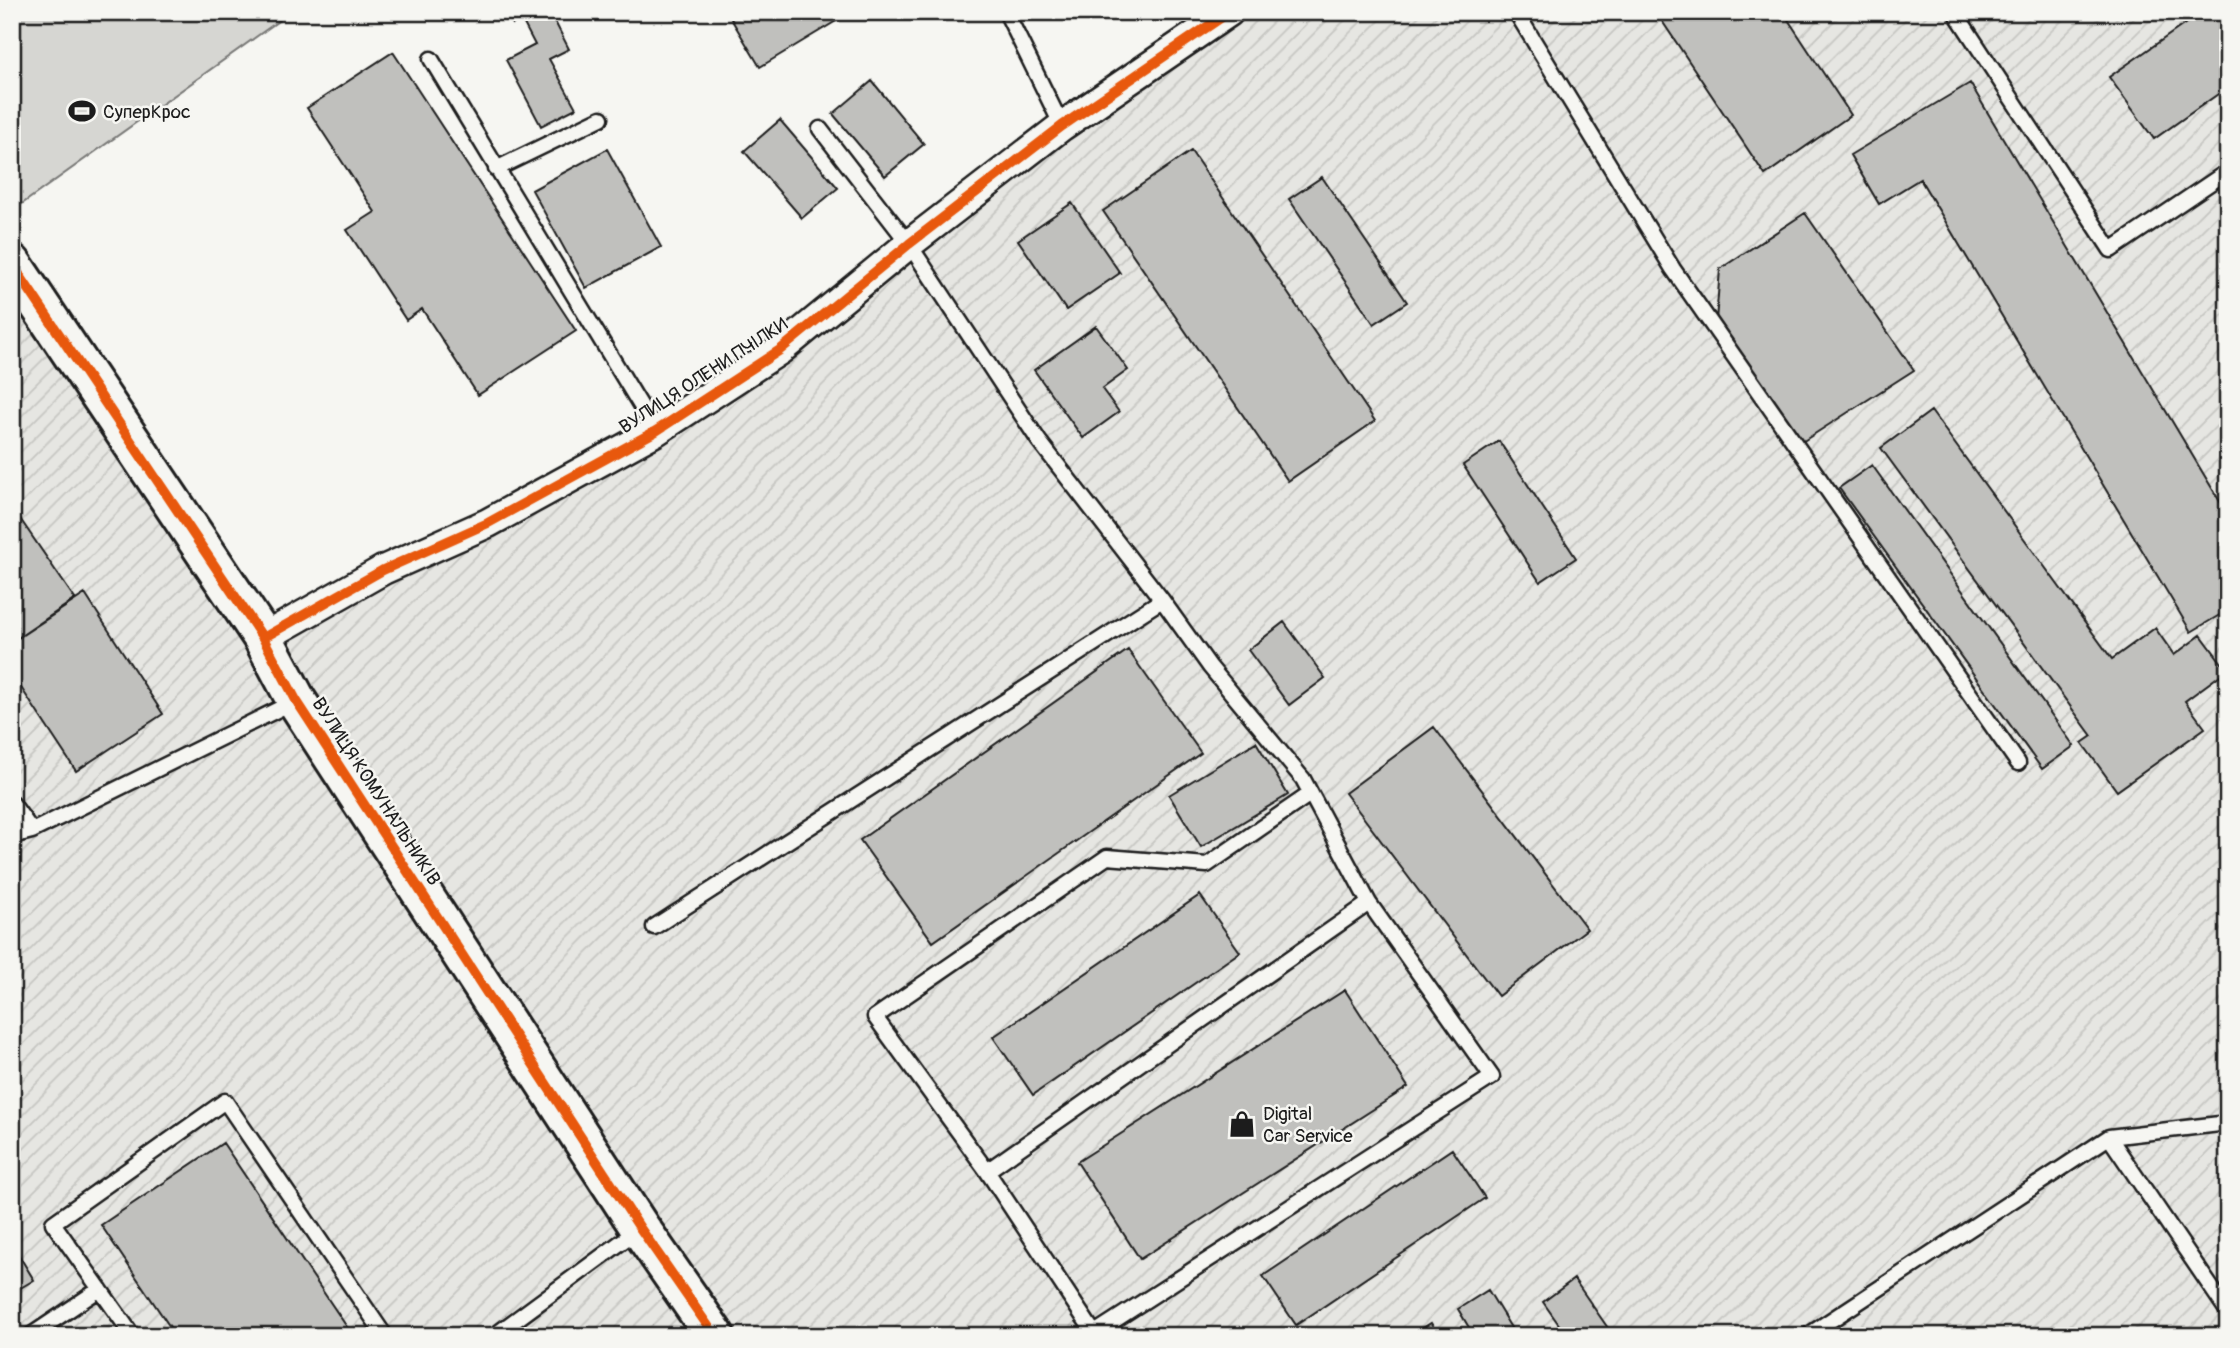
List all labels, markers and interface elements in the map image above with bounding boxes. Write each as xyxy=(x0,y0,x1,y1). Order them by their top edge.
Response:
sports icon: СуперКрос xyxy=(67,96,97,126)
place label: СуперКрос xyxy=(103,100,191,124)
street label: ВУЛИЦЯ ОЛЕНИ ПЧІЛКИ xyxy=(615,312,792,439)
street label: ВУЛИЦЯ КОМУНАЛЬНИКІВ xyxy=(306,693,446,890)
place label: Digital Car Service xyxy=(1263,1102,1353,1148)
shop icon: Digital Car Service xyxy=(1227,1109,1257,1139)

